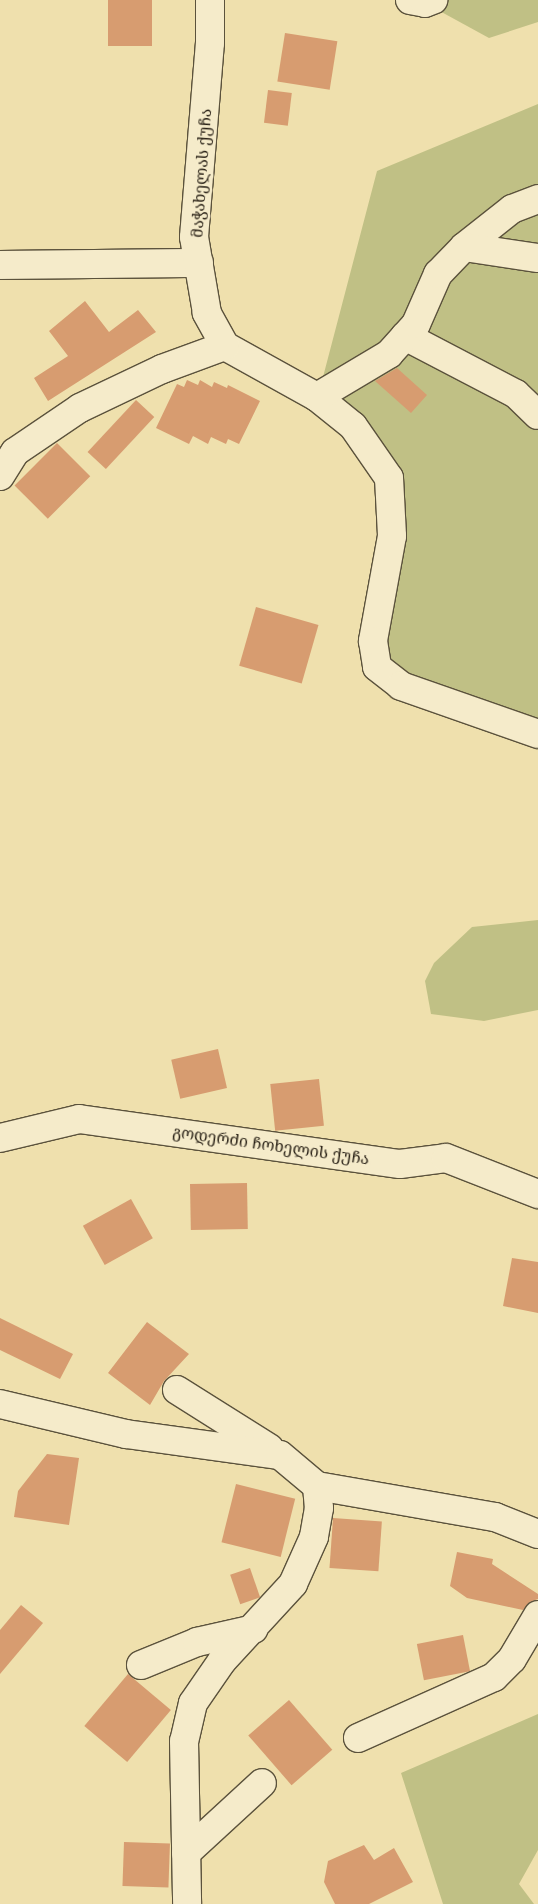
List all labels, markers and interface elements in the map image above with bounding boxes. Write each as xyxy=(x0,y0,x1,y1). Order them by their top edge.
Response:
street label: მაჭახელას ქუჩა xyxy=(187,108,215,238)
street label: გოდერძი ჩოხელის ქუჩა xyxy=(171,1122,371,1168)

